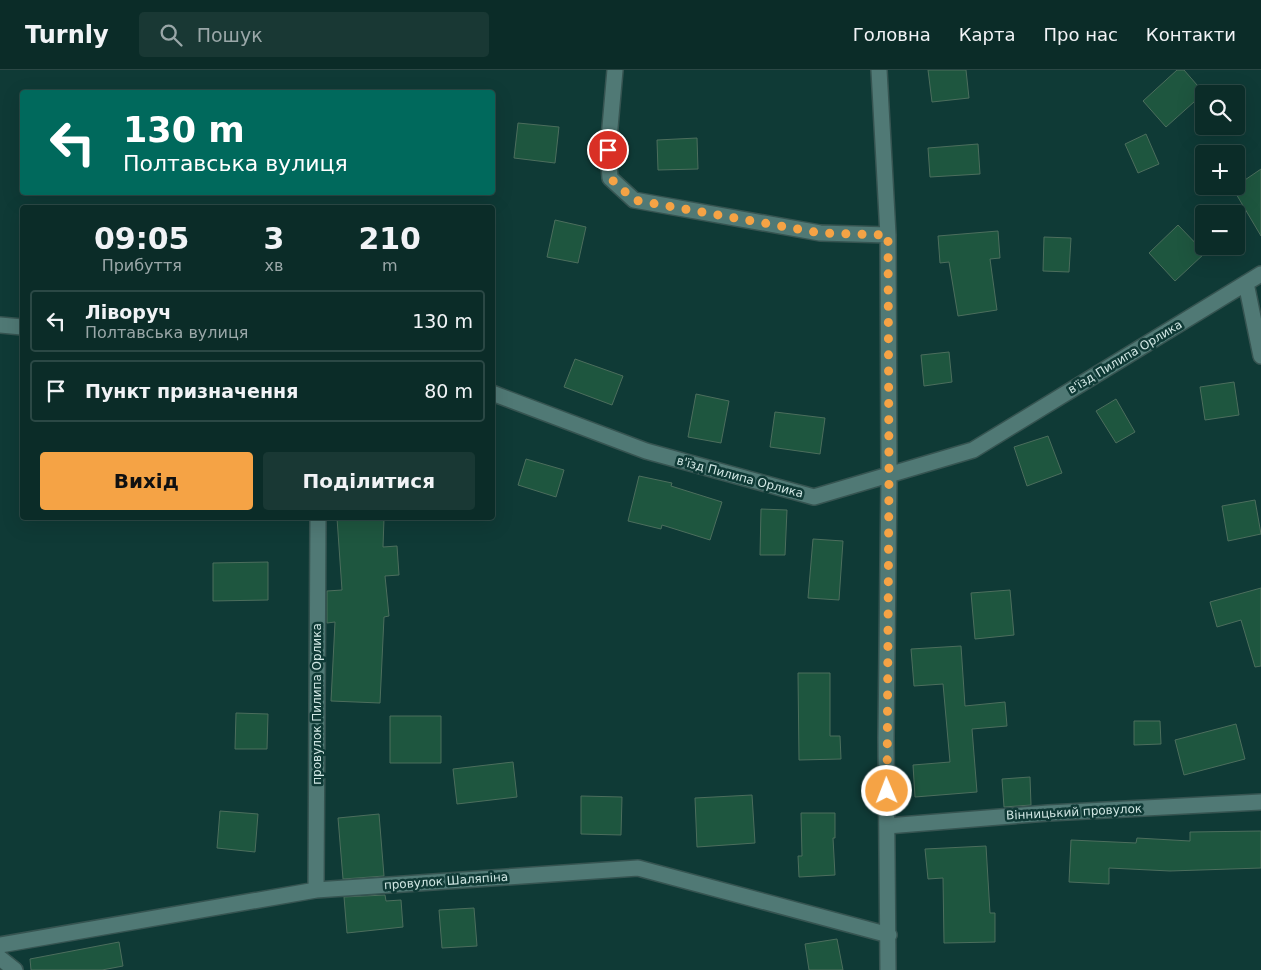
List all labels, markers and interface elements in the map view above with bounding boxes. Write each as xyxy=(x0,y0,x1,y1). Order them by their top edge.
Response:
search box xyxy=(139,12,489,57)
text: Turnly xyxy=(25,21,109,49)
icon: search xyxy=(157,21,185,49)
text: Пошук xyxy=(197,24,263,46)
text: Головна xyxy=(853,24,931,45)
text: Карта xyxy=(959,24,1015,45)
text: Про нас xyxy=(1043,24,1118,45)
text: Контакти xyxy=(1146,24,1236,45)
map controls xyxy=(1195,85,1245,255)
button: search xyxy=(1195,85,1245,135)
icon: left xyxy=(40,110,105,175)
text: 130 m xyxy=(123,110,245,150)
pin xyxy=(587,129,629,171)
icon: arrive xyxy=(594,136,622,164)
button: + xyxy=(1195,145,1245,195)
text: Полтавська вулиця xyxy=(123,151,348,176)
button: − xyxy=(1195,205,1245,255)
text: 09:05 xyxy=(94,221,190,256)
text: 3 xyxy=(264,221,284,256)
text: 210 xyxy=(358,221,421,256)
text: Прибуття xyxy=(102,256,182,275)
text: хв xyxy=(264,256,283,275)
text: m xyxy=(382,256,397,275)
text: Ліворуч xyxy=(85,301,171,323)
icon: left xyxy=(42,307,70,335)
text: 130 m xyxy=(412,310,473,332)
street label: в'їзд Пилипа Орлика xyxy=(1065,317,1185,397)
text: Полтавська вулиця xyxy=(85,323,248,342)
icon: arrive xyxy=(42,377,70,405)
text: Пункт призначення xyxy=(85,380,298,402)
text: 80 m xyxy=(424,380,473,402)
button: Вихід xyxy=(40,452,253,510)
button: Поділитися xyxy=(263,452,475,510)
street label: в'їзд Пилипа Орлика xyxy=(675,453,805,501)
street label: провулок Пилипа Орлика xyxy=(310,623,324,785)
position arrow xyxy=(860,764,912,816)
street label: Вінницький провулок xyxy=(1006,801,1142,823)
street label: провулок Шаляпіна xyxy=(383,870,509,892)

